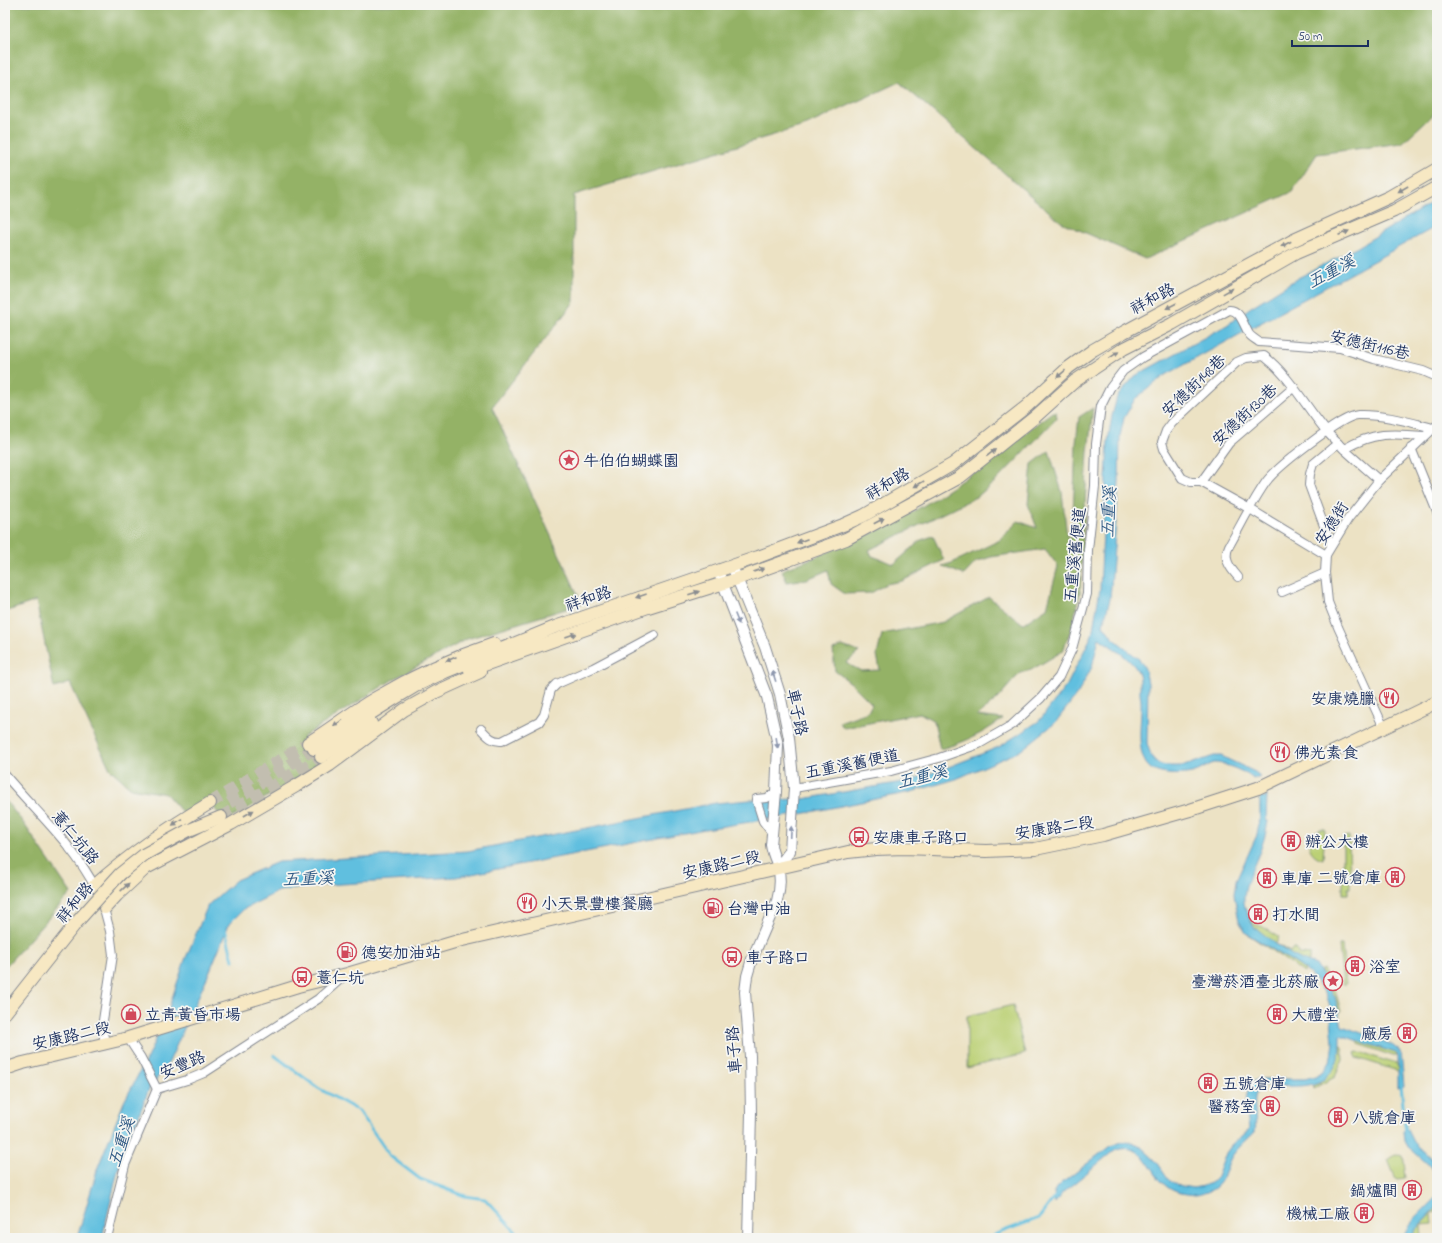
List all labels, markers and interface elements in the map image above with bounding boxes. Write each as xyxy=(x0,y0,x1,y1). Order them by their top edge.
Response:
scale bar xyxy=(1292,22,1368,48)
text: 50 m xyxy=(1298,28,1322,46)
one-way arrow xyxy=(1398,186,1409,193)
one-way arrow xyxy=(1338,229,1350,235)
one-way arrow xyxy=(1280,241,1292,248)
water label: 五重溪 xyxy=(1303,249,1361,295)
street label: 祥和路 xyxy=(1126,278,1180,322)
one-way arrow xyxy=(1222,288,1234,295)
one-way arrow xyxy=(1166,303,1177,310)
street label: 安德街116巷 xyxy=(1327,325,1412,367)
street label: 安德街148巷 xyxy=(1157,349,1232,423)
one-way arrow xyxy=(1109,351,1120,359)
one-way arrow xyxy=(1056,369,1066,379)
street label: 安德街130巷 xyxy=(1207,379,1284,452)
place icon: 牛伯伯蝴蝶園 xyxy=(558,449,580,471)
one-way arrow xyxy=(986,449,997,457)
place label: 牛伯伯蝴蝶園 xyxy=(583,450,679,474)
street label: 祥和路 xyxy=(861,462,915,507)
one-way arrow xyxy=(913,480,925,487)
water label: 五重溪 xyxy=(1096,485,1123,538)
street label: 安德街 xyxy=(1310,497,1356,551)
street label: 五重溪舊便道 xyxy=(1059,506,1093,604)
one-way arrow xyxy=(874,517,885,524)
one-way arrow xyxy=(796,538,808,544)
one-way arrow xyxy=(754,567,766,573)
street label: 祥和路 xyxy=(562,581,615,619)
one-way arrow xyxy=(688,589,700,595)
one-way arrow xyxy=(635,594,647,600)
one-way arrow xyxy=(735,614,741,626)
one-way arrow xyxy=(566,631,578,637)
one-way arrow xyxy=(446,656,457,662)
one-way arrow xyxy=(771,670,777,682)
street label: 車子路 xyxy=(779,686,813,738)
restaurant icon: 安康燒臘 xyxy=(1378,687,1400,709)
place label: 安康燒臘 xyxy=(1311,688,1375,712)
one-way arrow xyxy=(333,719,344,727)
one-way arrow xyxy=(774,737,780,749)
restaurant icon: 佛光素食 xyxy=(1269,741,1291,763)
place label: 佛光素食 xyxy=(1294,742,1358,766)
street label: 五重溪舊便道 xyxy=(803,744,902,786)
water label: 五重溪 xyxy=(895,759,951,796)
street label: 薏仁坑路 xyxy=(45,806,104,871)
one-way arrow xyxy=(243,810,255,817)
street label: 安康路二段 xyxy=(1013,811,1096,847)
one-way arrow xyxy=(171,819,183,826)
one-way arrow xyxy=(788,826,795,838)
bus stop icon: 安康車子路口 xyxy=(848,826,870,848)
place label: 安康車子路口 xyxy=(873,827,969,851)
building icon: 辦公大樓 xyxy=(1280,830,1302,852)
place label: 辦公大樓 xyxy=(1305,831,1369,855)
street label: 安康路二段 xyxy=(680,845,763,887)
water label: 五重溪 xyxy=(282,866,335,893)
building icon: 二號倉庫 xyxy=(1384,866,1406,888)
building icon: 車庫 xyxy=(1256,867,1278,889)
place label: 二號倉庫 xyxy=(1317,867,1381,891)
place label: 車庫 xyxy=(1281,868,1313,892)
street label: 祥和路 xyxy=(51,877,100,929)
one-way arrow xyxy=(120,882,130,892)
restaurant icon: 小天景豐樓餐廳 xyxy=(516,892,538,914)
place label: 小天景豐樓餐廳 xyxy=(541,893,653,917)
fuel station icon: 台灣中油 xyxy=(702,897,724,919)
place label: 台灣中油 xyxy=(727,898,791,922)
building icon: 打水間 xyxy=(1247,903,1269,925)
place label: 打水間 xyxy=(1272,904,1320,928)
fuel station icon: 德安加油站 xyxy=(336,941,358,963)
place label: 德安加油站 xyxy=(361,942,441,966)
bus stop icon: 車子路口 xyxy=(721,946,743,968)
place label: 車子路口 xyxy=(746,947,810,971)
building icon: 浴室 xyxy=(1344,955,1366,977)
place label: 浴室 xyxy=(1369,956,1401,980)
bus stop icon: 薏仁坑 xyxy=(291,966,313,988)
place label: 薏仁坑 xyxy=(316,967,364,991)
place icon: 臺灣菸酒臺北菸廠 xyxy=(1322,970,1344,992)
place label: 臺灣菸酒臺北菸廠 xyxy=(1191,971,1319,995)
shop icon: 立青黃昏市場 xyxy=(120,1003,142,1025)
building icon: 大禮堂 xyxy=(1266,1003,1288,1025)
place label: 立青黃昏市場 xyxy=(145,1004,241,1028)
place label: 大禮堂 xyxy=(1291,1004,1339,1028)
street label: 安康路二段 xyxy=(30,1016,113,1058)
building icon: 廠房 xyxy=(1396,1022,1418,1044)
place label: 廠房 xyxy=(1361,1023,1393,1047)
street label: 車子路 xyxy=(721,1025,749,1075)
street label: 安豐路 xyxy=(156,1045,210,1086)
building icon: 五號倉庫 xyxy=(1197,1072,1219,1094)
place label: 五號倉庫 xyxy=(1222,1073,1286,1097)
building icon: 醫務室 xyxy=(1259,1095,1281,1117)
place label: 醫務室 xyxy=(1208,1096,1256,1120)
building icon: 八號倉庫 xyxy=(1327,1106,1349,1128)
place label: 八號倉庫 xyxy=(1352,1107,1416,1131)
water label: 五重溪 xyxy=(103,1113,143,1171)
building icon: 鍋爐間 xyxy=(1401,1179,1423,1201)
place label: 鍋爐間 xyxy=(1350,1180,1398,1204)
building icon: 機械工廠 xyxy=(1353,1202,1375,1224)
place label: 機械工廠 xyxy=(1286,1203,1350,1227)

